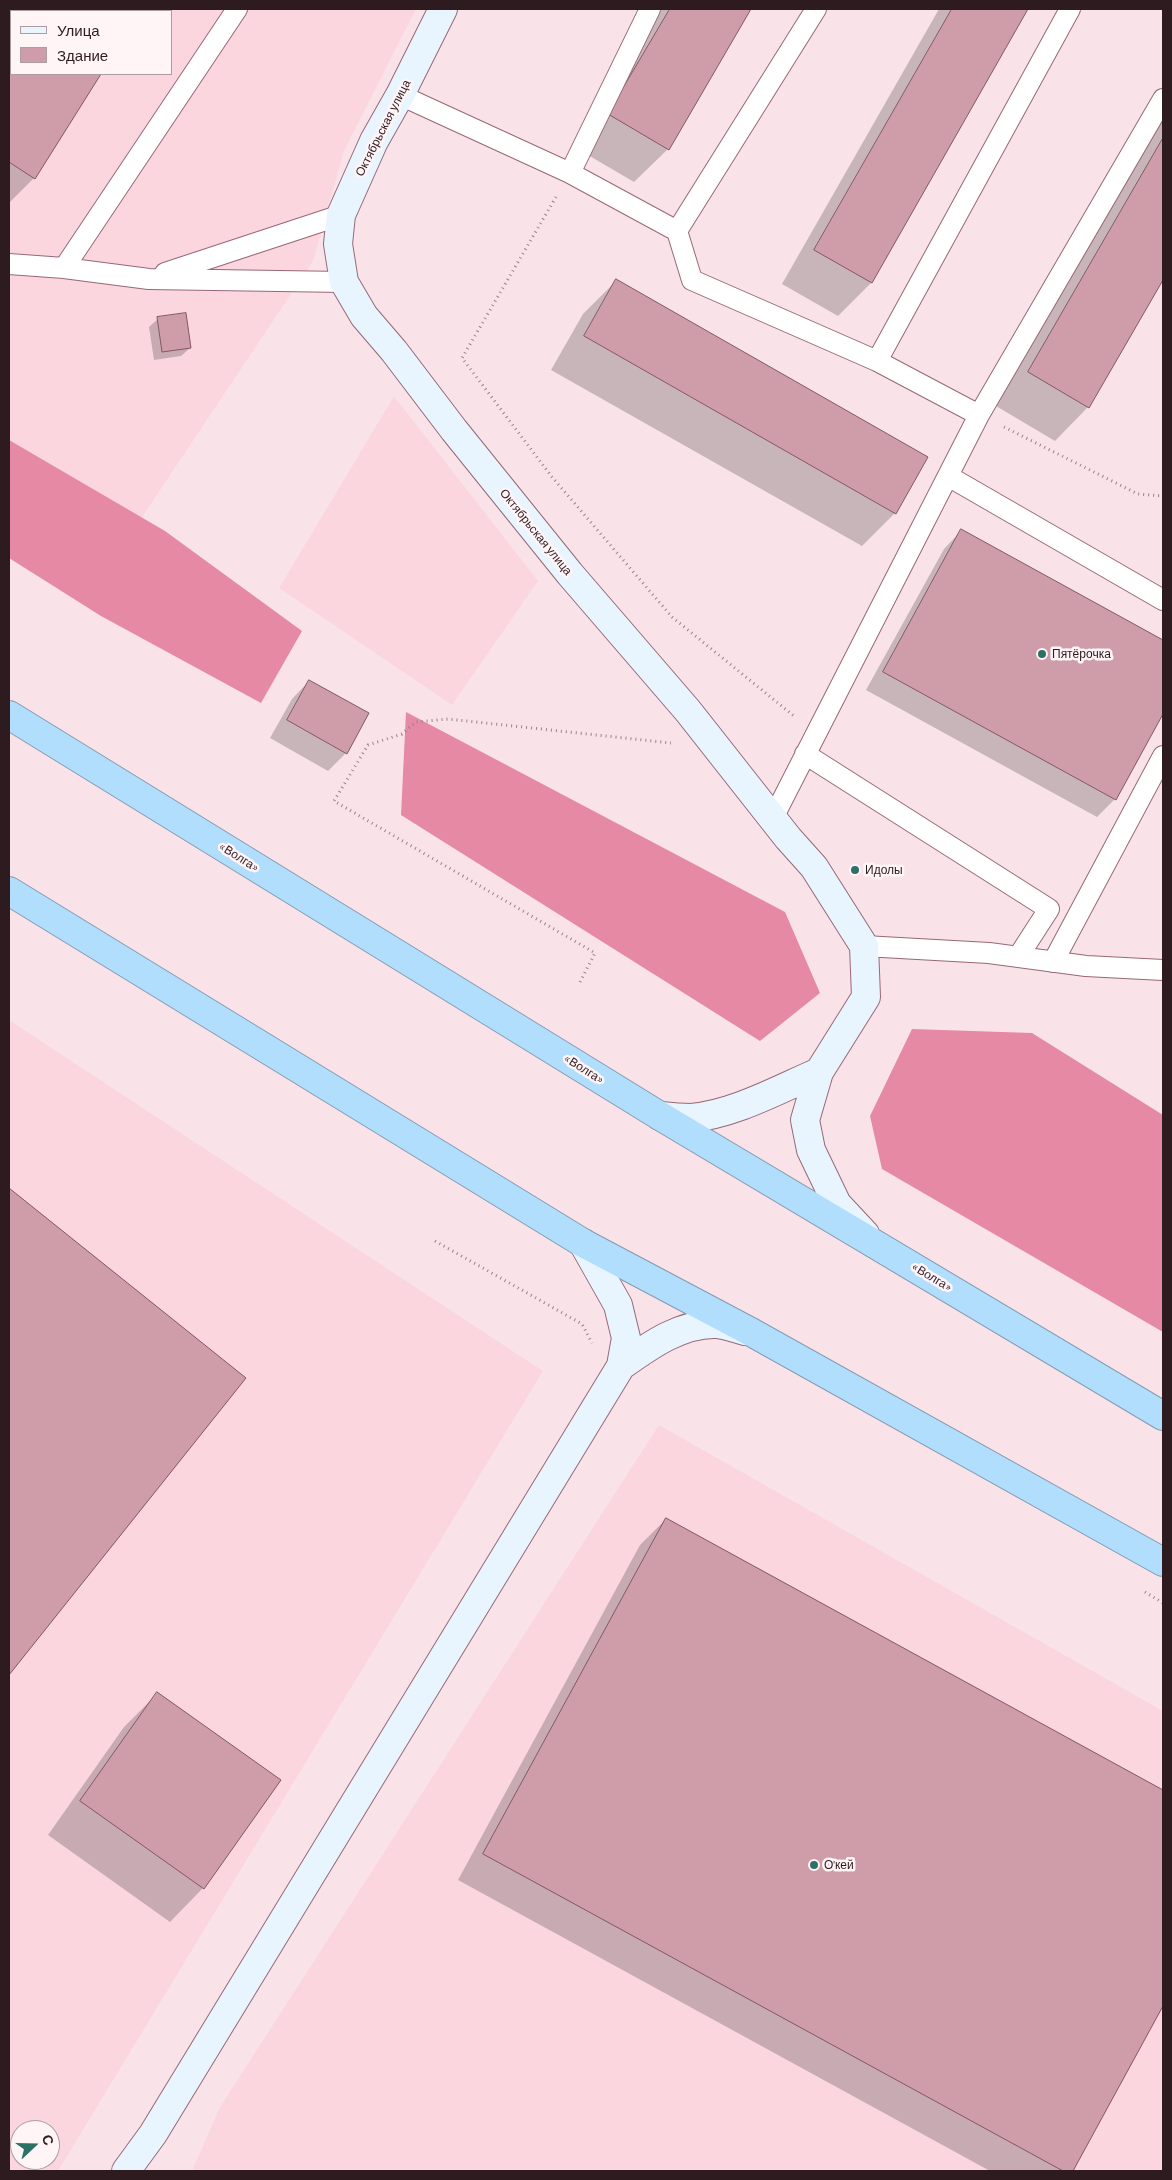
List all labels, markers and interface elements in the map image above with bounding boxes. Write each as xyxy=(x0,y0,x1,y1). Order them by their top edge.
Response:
legend xyxy=(10,10,172,75)
text: Улица xyxy=(57,21,100,39)
text: Здание xyxy=(57,46,108,64)
street label: Октябрьская улица xyxy=(352,77,414,179)
street label: Октябрьская улица xyxy=(497,486,575,578)
place label: Пятёрочка xyxy=(1052,647,1111,661)
marker: Пятёрочка xyxy=(1036,648,1048,660)
street label: «Волга» xyxy=(216,839,262,875)
place label: Идолы xyxy=(865,863,903,877)
marker: Идолы xyxy=(849,864,861,876)
street label: «Волга» xyxy=(561,1051,607,1087)
street label: «Волга» xyxy=(909,1259,955,1295)
place label: О'кей xyxy=(824,1858,854,1872)
marker: О'кей xyxy=(808,1859,820,1871)
north arrow xyxy=(10,2120,60,2170)
text: С xyxy=(39,2132,58,2148)

